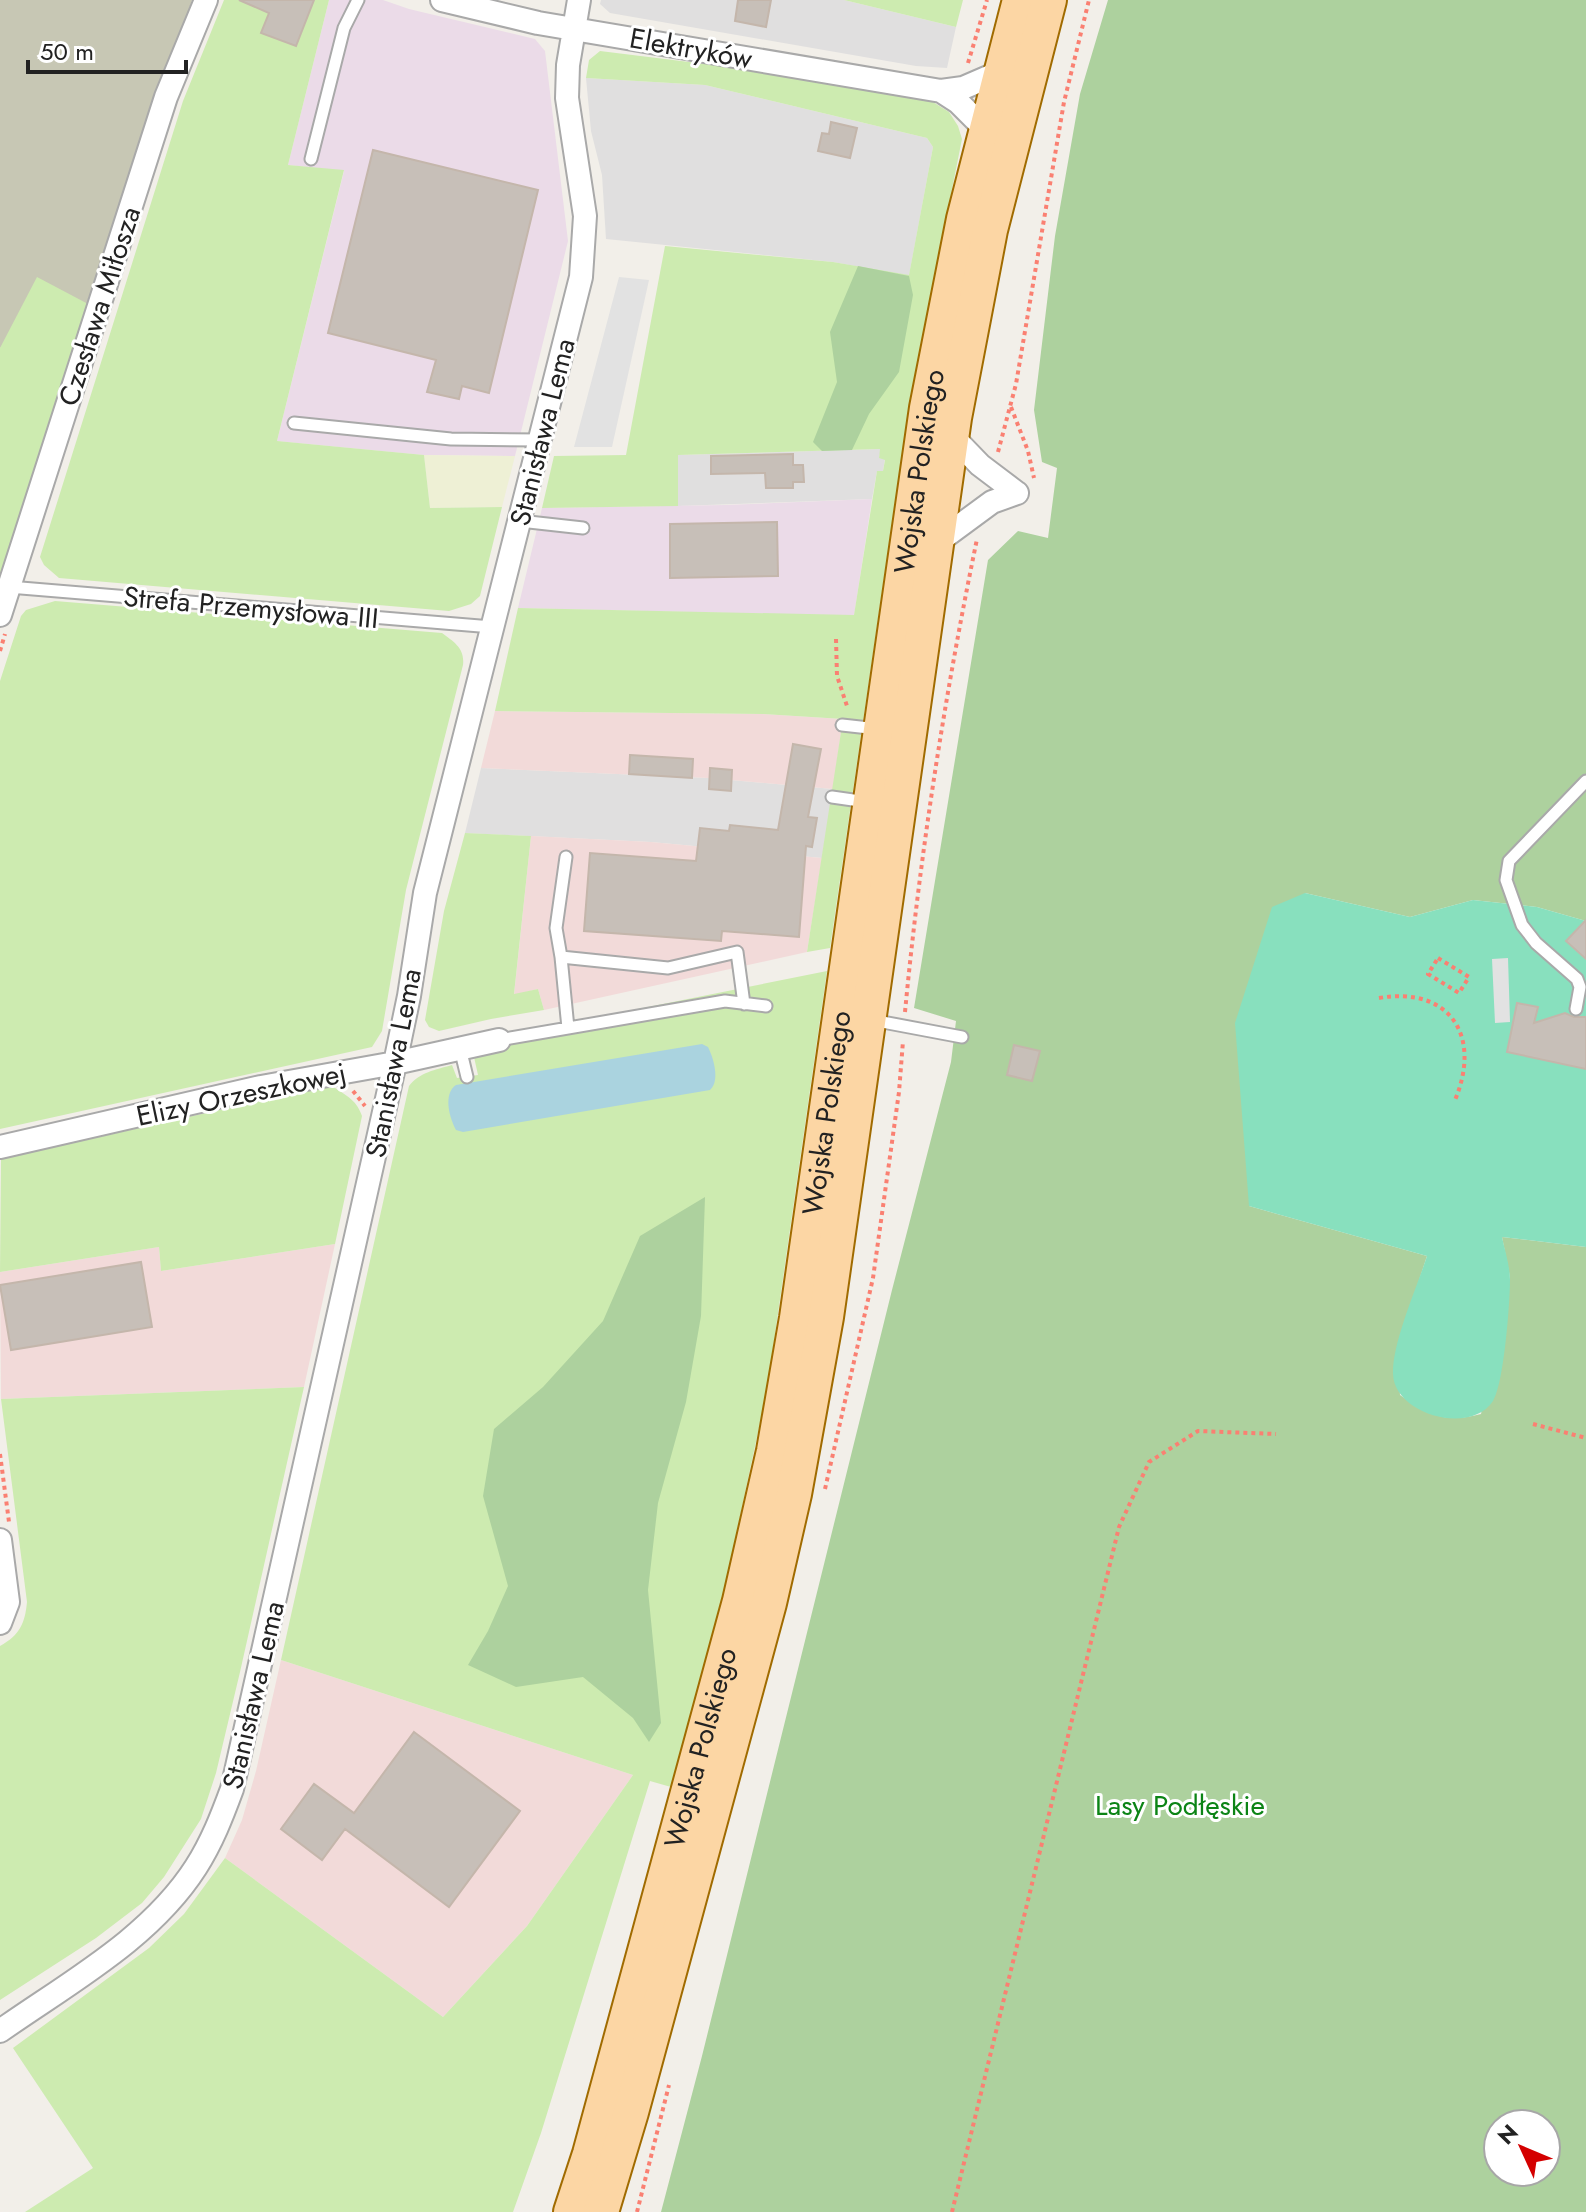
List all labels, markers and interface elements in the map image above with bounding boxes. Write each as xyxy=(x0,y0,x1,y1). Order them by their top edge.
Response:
street label: Elektryków xyxy=(626,18,755,79)
scale bar xyxy=(28,24,186,74)
text: 50 m xyxy=(40,34,94,69)
street label: Czesława Miłosza xyxy=(48,201,151,411)
street label: Stanisława Lema xyxy=(499,334,586,530)
street label: Wojska Polskiego xyxy=(884,366,955,576)
street label: Strefa Przemysłowa III xyxy=(122,576,380,639)
street label: Stanisława Lema xyxy=(355,965,432,1161)
street label: Wojska Polskiego xyxy=(792,1008,862,1218)
street label: Elizy Orzeszkowej xyxy=(132,1052,350,1137)
street label: Stanisława Lema xyxy=(212,1597,295,1793)
street label: Wojska Polskiego xyxy=(654,1643,747,1853)
park label: Lasy Podłęskie xyxy=(1095,1785,1265,1826)
north arrow xyxy=(1482,2108,1562,2188)
text: N xyxy=(1490,2117,1525,2152)

